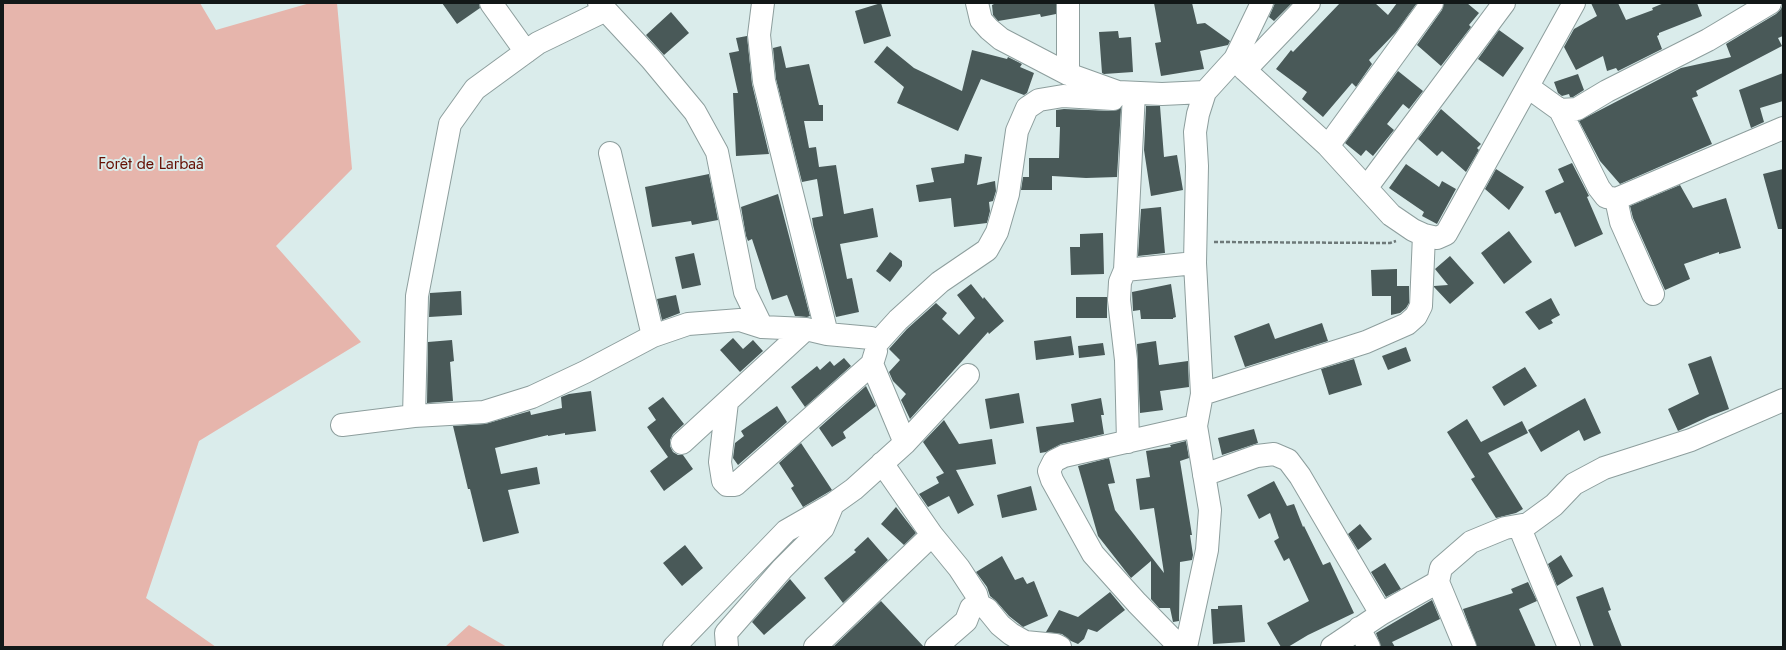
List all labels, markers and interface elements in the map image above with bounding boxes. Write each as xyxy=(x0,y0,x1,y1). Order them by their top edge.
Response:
park label: Forêt de Larbaâ xyxy=(98,155,204,175)

